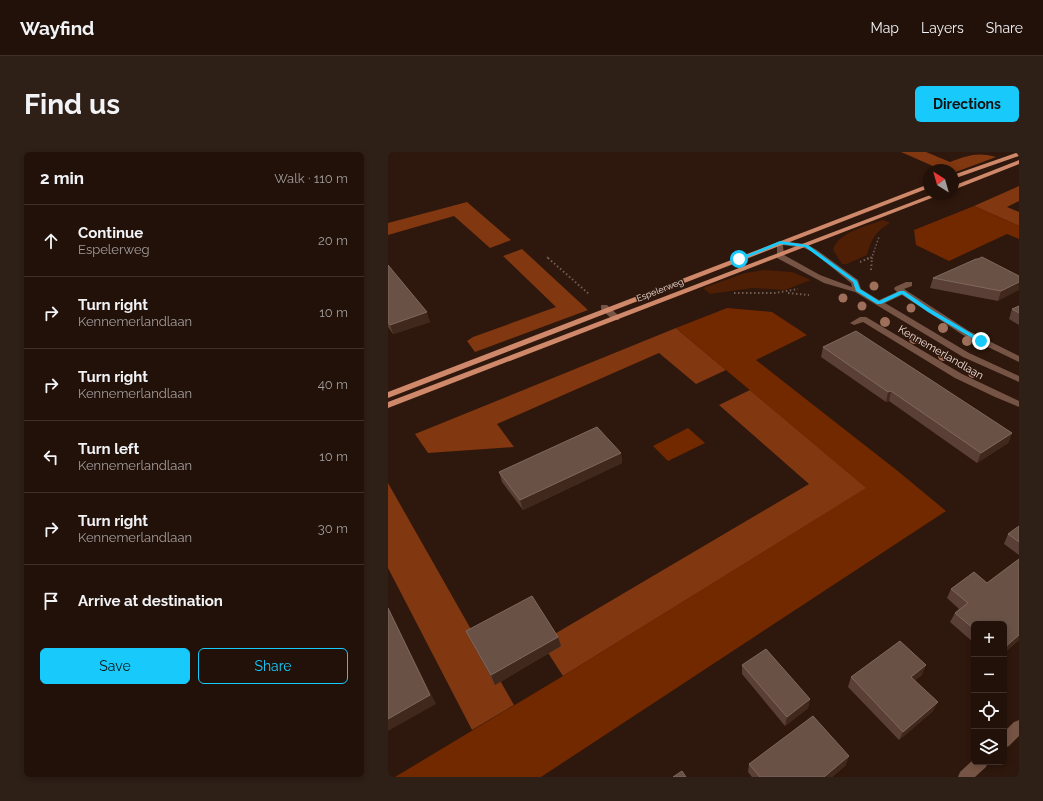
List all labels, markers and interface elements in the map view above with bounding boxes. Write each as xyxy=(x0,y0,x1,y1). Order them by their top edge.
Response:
text: Wayfind xyxy=(20,17,94,39)
text: Map xyxy=(871,20,899,36)
text: Layers xyxy=(921,20,964,36)
text: Share xyxy=(986,20,1023,36)
button: Directions xyxy=(915,86,1019,122)
text: Find us xyxy=(24,88,120,121)
north arrow xyxy=(923,164,959,200)
text: 2 min xyxy=(40,168,84,188)
text: Walk · 110 m xyxy=(274,171,348,186)
text: Continue xyxy=(78,224,143,242)
icon: ahead xyxy=(40,230,62,252)
text: 20 m xyxy=(318,233,348,248)
text: Espelerweg xyxy=(78,242,150,257)
route start xyxy=(730,250,748,268)
street label: Espelerweg xyxy=(635,276,685,304)
text: Turn right xyxy=(78,296,148,314)
icon: right xyxy=(40,302,62,324)
text: 10 m xyxy=(319,305,348,320)
text: Kennemerlandlaan xyxy=(78,314,192,329)
street label: Kennemerlandlaan xyxy=(896,323,986,382)
route end xyxy=(972,332,990,350)
text: Turn right xyxy=(78,368,148,386)
icon: right xyxy=(40,374,62,396)
text: 40 m xyxy=(318,377,348,392)
text: Kennemerlandlaan xyxy=(78,386,192,401)
text: Turn left xyxy=(78,440,139,458)
icon: left xyxy=(40,446,62,468)
text: 10 m xyxy=(319,449,348,464)
text: Kennemerlandlaan xyxy=(78,458,192,473)
text: Turn right xyxy=(78,512,148,530)
icon: right xyxy=(40,518,62,540)
text: 30 m xyxy=(318,521,348,536)
text: Kennemerlandlaan xyxy=(78,530,192,545)
icon: arrive xyxy=(40,590,62,612)
text: Arrive at destination xyxy=(78,592,223,610)
map controls xyxy=(971,621,1007,765)
button: + xyxy=(971,621,1007,657)
button: Save xyxy=(40,648,190,684)
button: Share xyxy=(198,648,348,684)
button: − xyxy=(971,657,1007,693)
button: locate xyxy=(971,693,1007,729)
button: layers xyxy=(971,729,1007,765)

